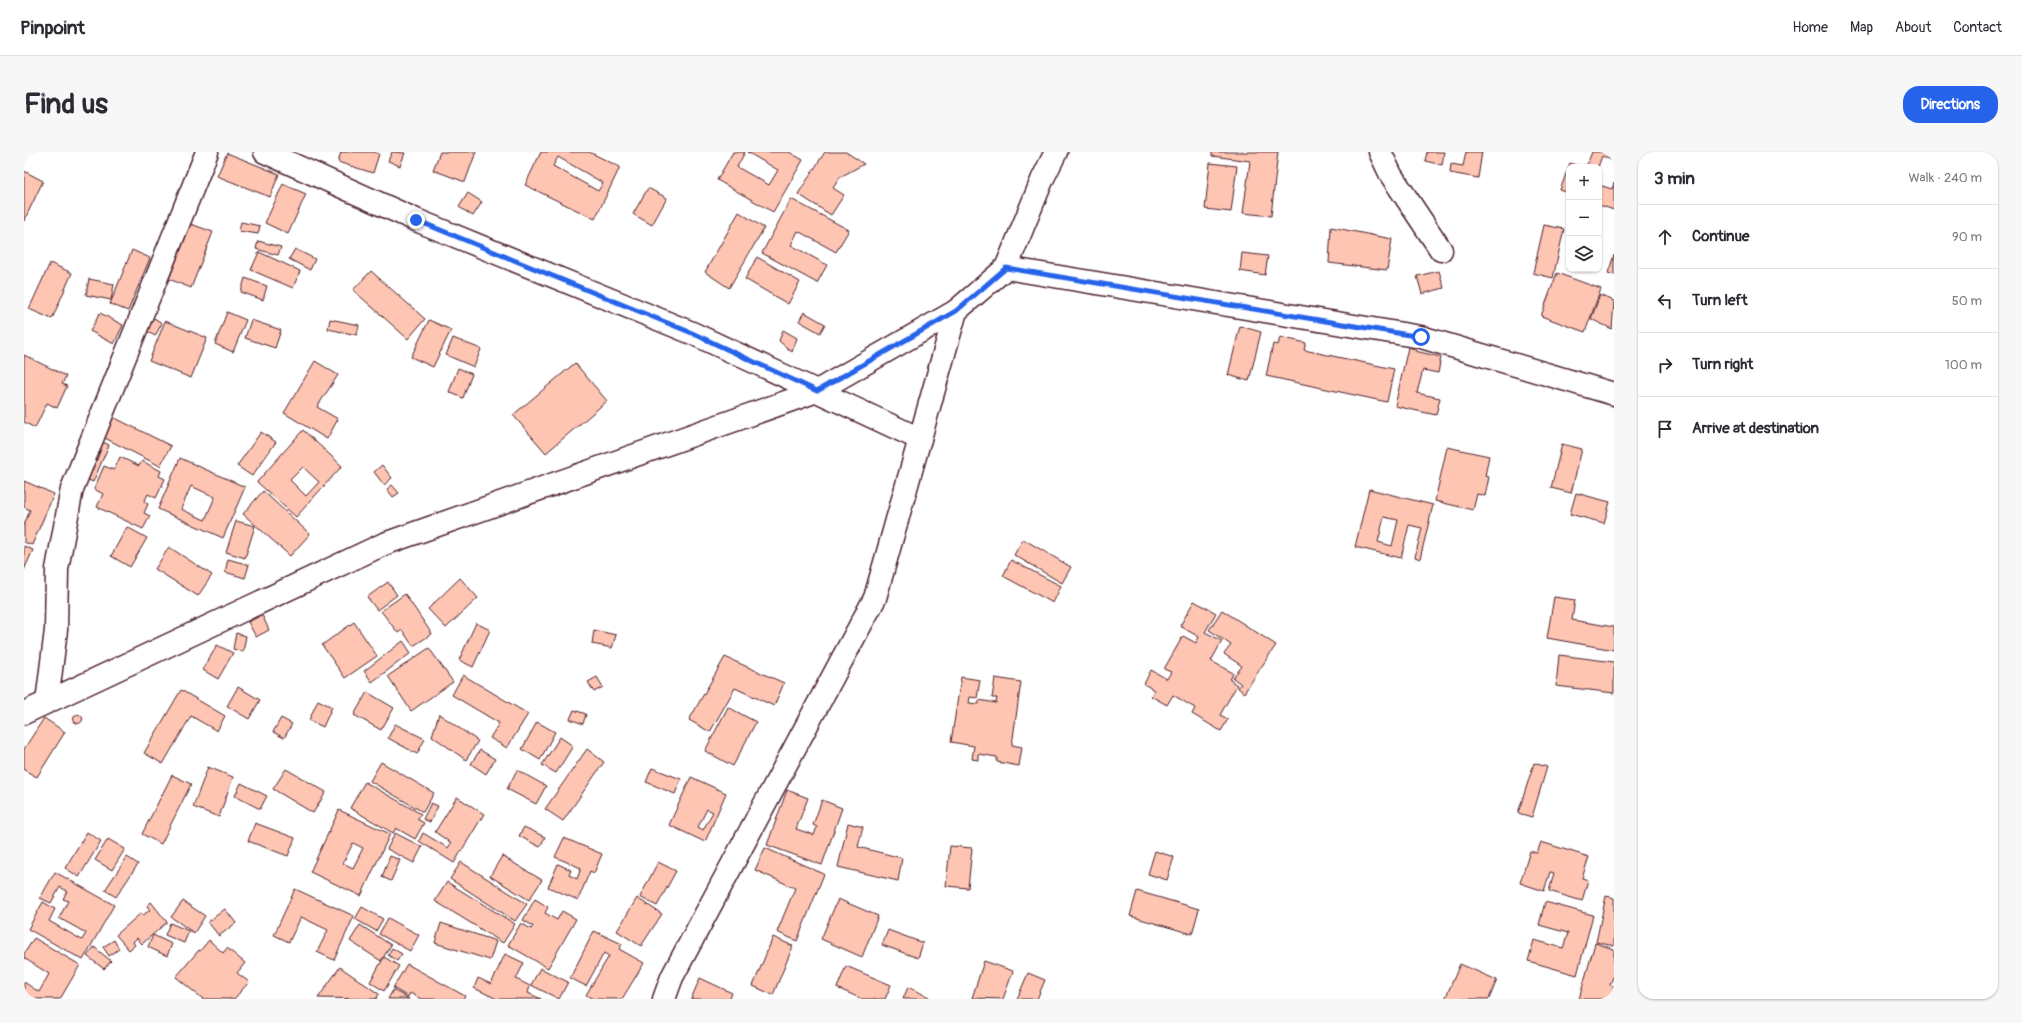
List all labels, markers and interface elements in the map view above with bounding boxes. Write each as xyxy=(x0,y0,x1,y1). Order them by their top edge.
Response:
text: Pinpoint xyxy=(20,16,85,40)
text: Home xyxy=(1793,19,1828,36)
text: Map xyxy=(1850,19,1873,36)
text: About xyxy=(1895,19,1931,36)
text: Contact xyxy=(1953,19,2002,36)
button: Directions xyxy=(1903,86,1998,123)
text: Find us xyxy=(24,87,108,122)
map controls xyxy=(1566,164,1602,272)
button: + xyxy=(1566,164,1602,200)
text: 3 min xyxy=(1654,168,1695,189)
text: Walk · 240 m xyxy=(1908,170,1982,186)
button: − xyxy=(1566,200,1602,236)
route end xyxy=(407,211,425,229)
icon: ahead xyxy=(1654,226,1676,248)
text: Continue xyxy=(1692,227,1750,246)
text: 90 m xyxy=(1952,229,1982,245)
button: layers xyxy=(1566,236,1602,272)
icon: left xyxy=(1654,290,1676,312)
text: Turn left xyxy=(1692,291,1748,310)
text: 50 m xyxy=(1952,293,1982,309)
route start xyxy=(1412,328,1430,346)
icon: right xyxy=(1654,354,1676,376)
text: Turn right xyxy=(1692,355,1753,374)
text: 100 m xyxy=(1945,357,1982,373)
icon: arrive xyxy=(1654,418,1676,440)
text: Arrive at destination xyxy=(1692,419,1819,438)

